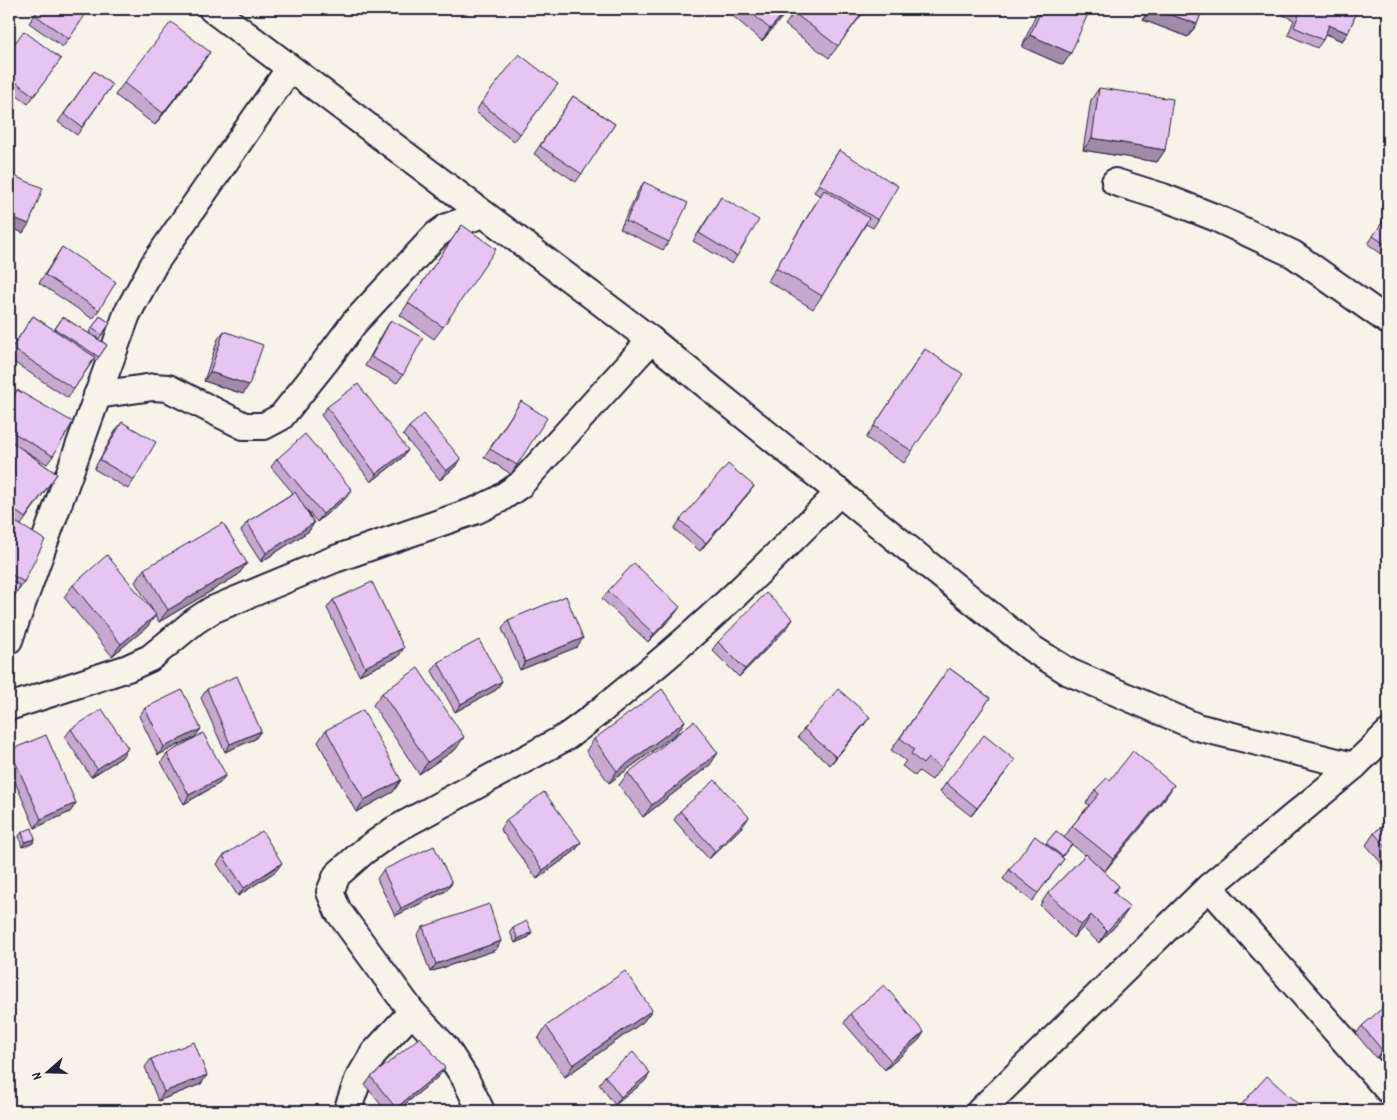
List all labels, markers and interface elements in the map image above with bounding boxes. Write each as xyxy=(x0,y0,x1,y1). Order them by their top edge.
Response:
north arrow xyxy=(22,1048,72,1098)
text: N xyxy=(27,1069,48,1082)

